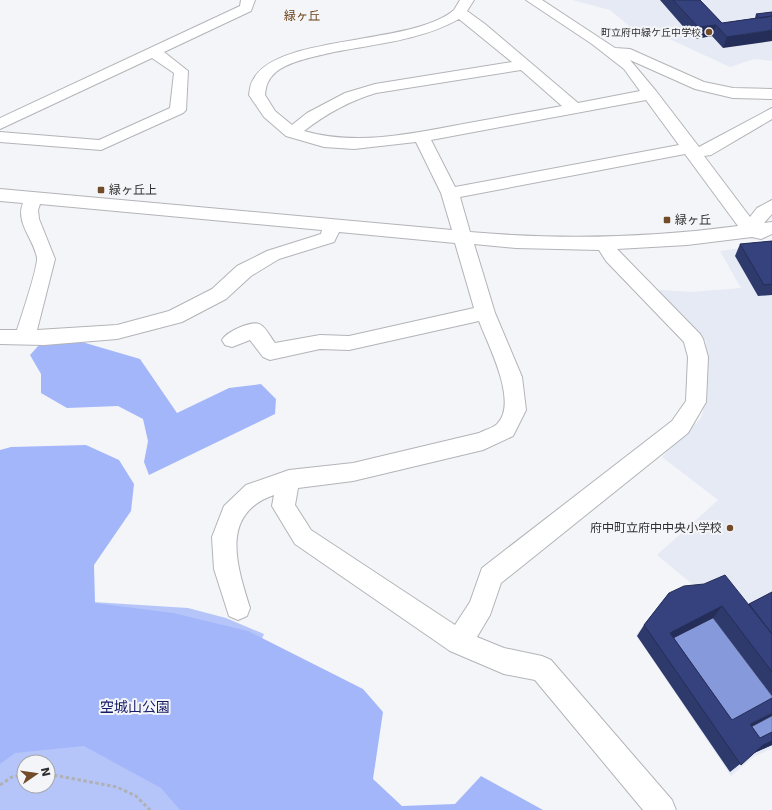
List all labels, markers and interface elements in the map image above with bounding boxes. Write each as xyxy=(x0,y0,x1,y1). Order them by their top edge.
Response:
district label: 緑ヶ丘 xyxy=(284,9,320,23)
place label: 町立府中緑ケ丘中学校 xyxy=(601,27,701,38)
marker: 町立府中緑ケ丘中学校 xyxy=(704,27,714,37)
place label: 緑ヶ丘上 xyxy=(109,183,157,197)
marker: 緑ヶ丘上 xyxy=(96,185,106,195)
place label: 緑ヶ丘 xyxy=(675,213,711,227)
marker: 緑ヶ丘 xyxy=(662,215,672,225)
place label: 府中町立府中中央小学校 xyxy=(590,521,722,535)
marker: 府中町立府中中央小学校 xyxy=(725,523,735,533)
park label: 空城山公園 xyxy=(100,699,170,715)
north arrow xyxy=(16,754,56,794)
text: N xyxy=(38,766,53,778)

